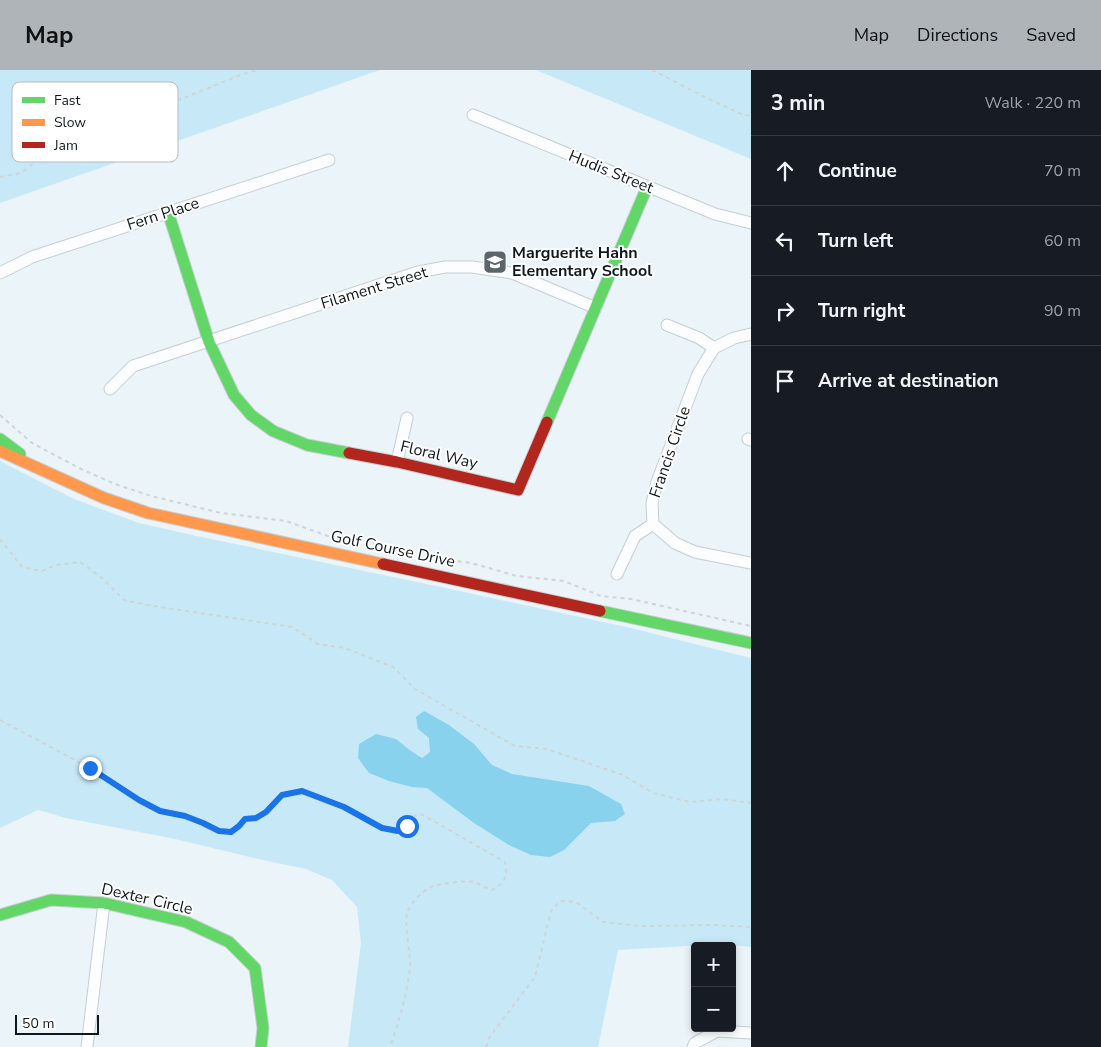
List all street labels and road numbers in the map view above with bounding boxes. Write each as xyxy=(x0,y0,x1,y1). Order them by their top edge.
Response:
street label: Hudis Street xyxy=(565,145,657,199)
street label: Fern Place xyxy=(124,192,202,236)
street label: Filament Street xyxy=(318,261,430,315)
street label: Francis Circle xyxy=(644,403,696,501)
street label: Floral Way xyxy=(398,435,481,475)
street label: Golf Course Drive xyxy=(329,525,457,573)
street label: Dexter Circle xyxy=(99,878,195,920)

